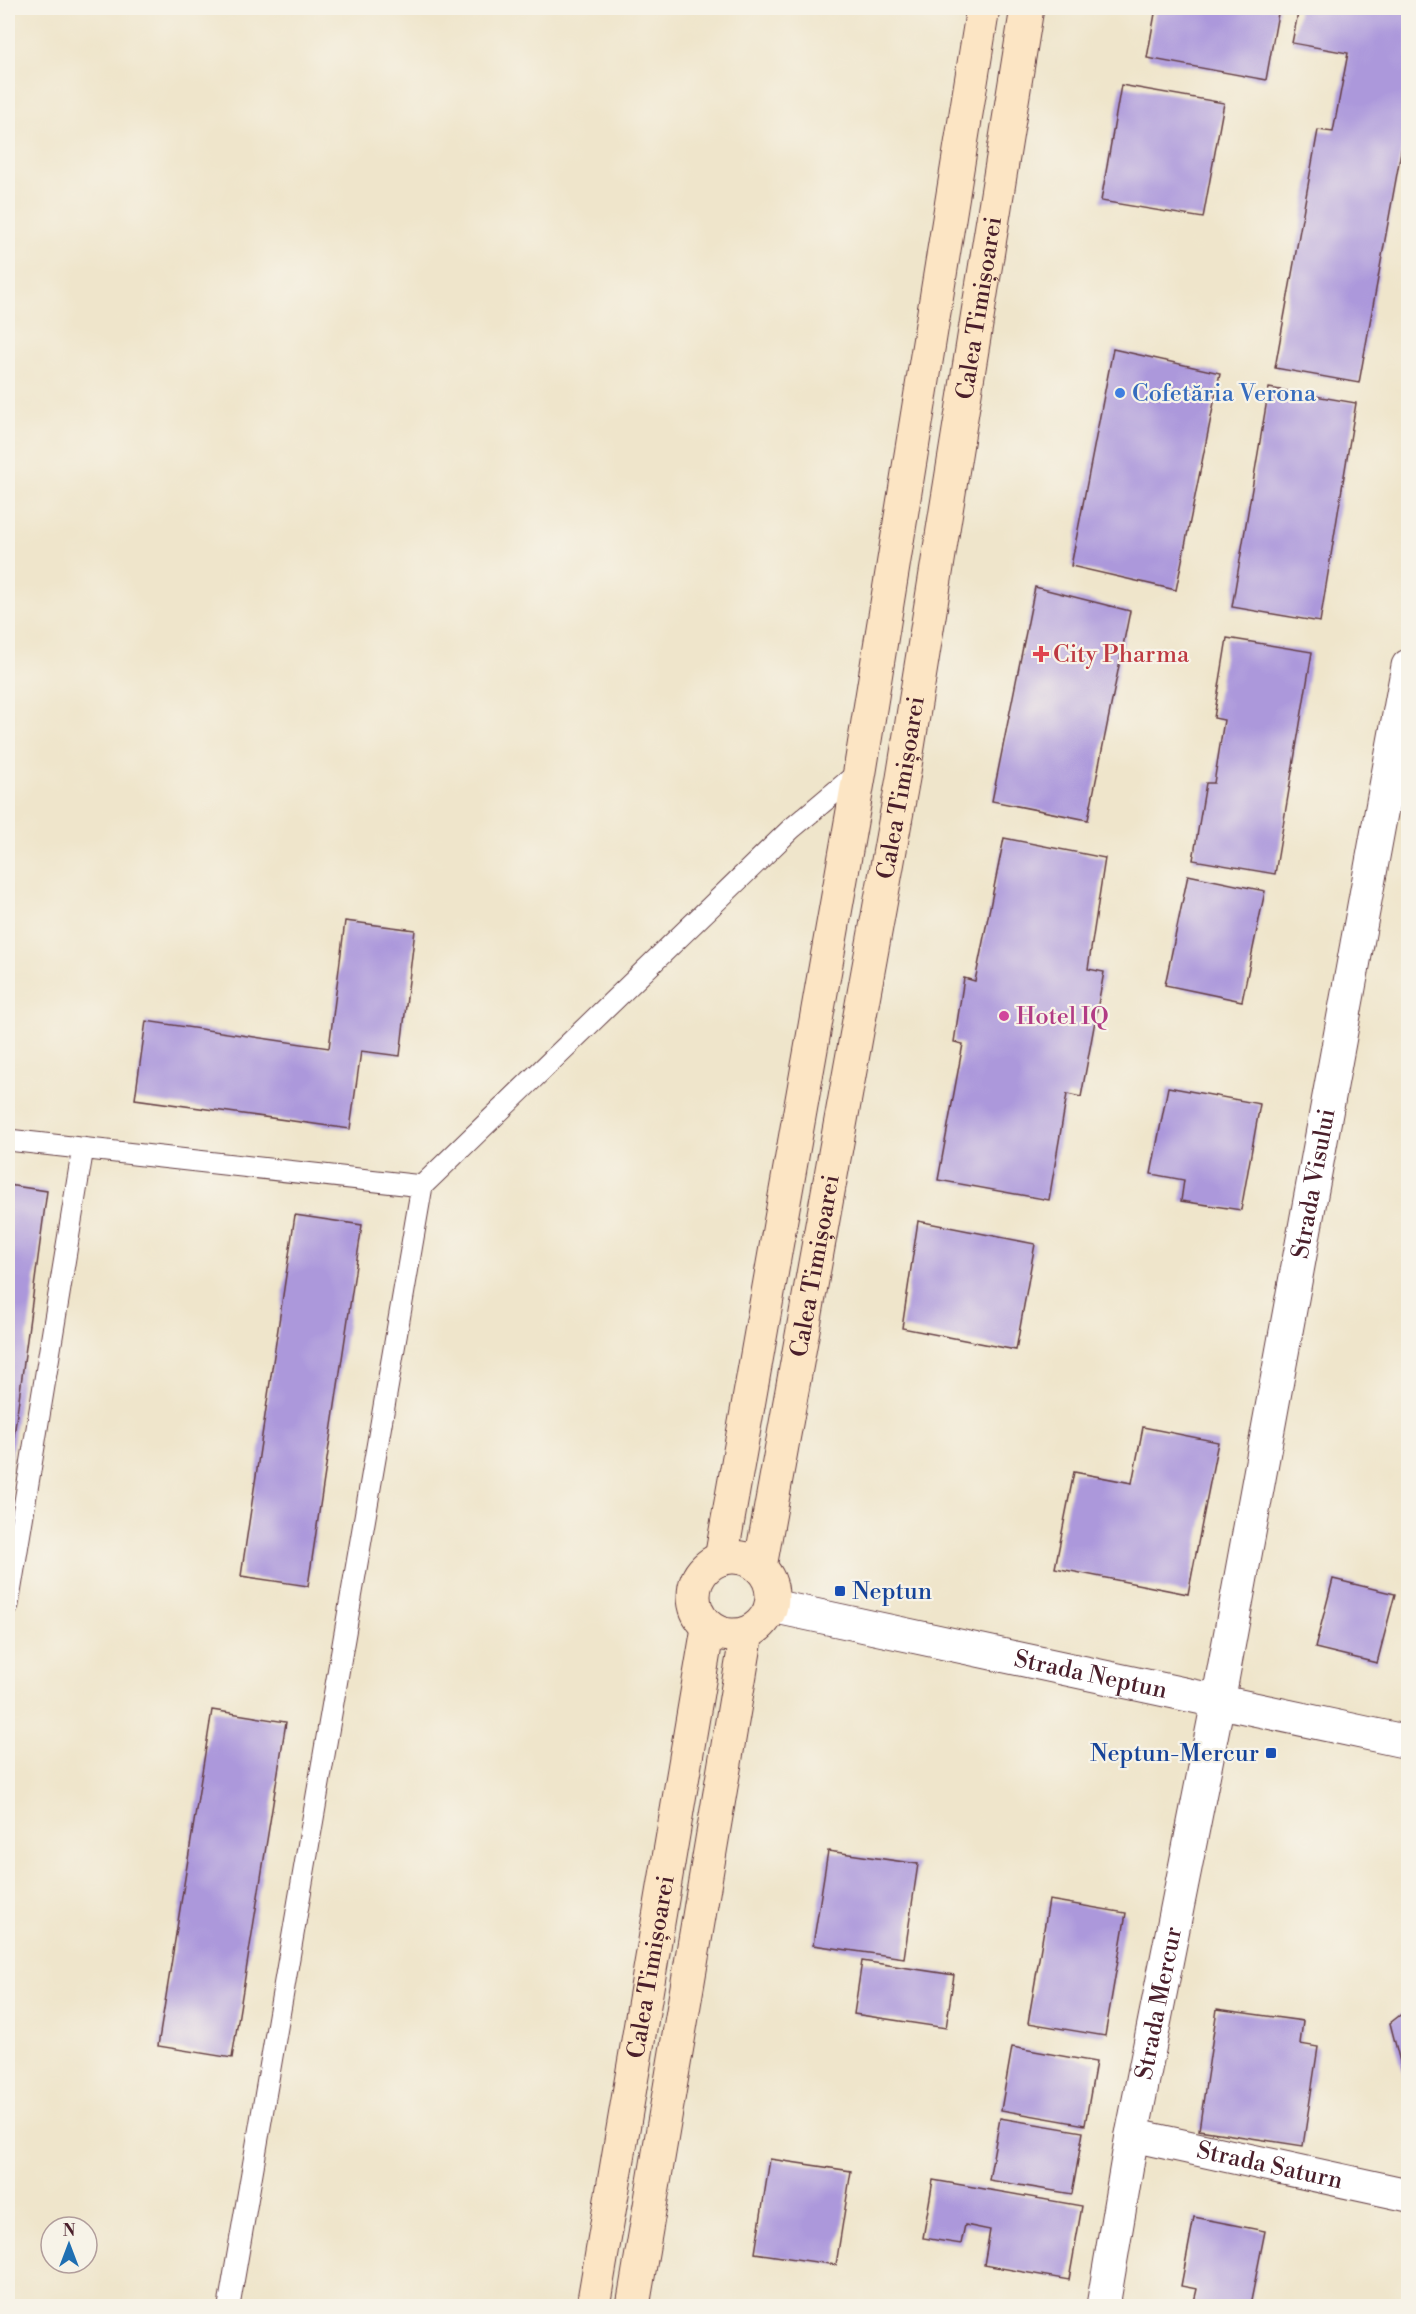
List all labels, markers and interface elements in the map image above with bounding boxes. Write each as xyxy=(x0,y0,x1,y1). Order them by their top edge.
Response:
street label: Calea Timișoarei xyxy=(950,214,1009,402)
place label: Cofetăria Verona xyxy=(1132,379,1317,409)
marker: Cofetăria Verona xyxy=(1113,386,1127,400)
place label: City Pharma xyxy=(1053,640,1190,670)
marker: City Pharma xyxy=(1034,647,1048,661)
street label: Calea Timișoarei xyxy=(871,694,932,882)
place label: Hotel IQ xyxy=(1016,1002,1109,1032)
marker: Hotel IQ xyxy=(997,1009,1011,1023)
street label: Strada Visului xyxy=(1286,1106,1343,1261)
street label: Calea Timișoarei xyxy=(784,1172,847,1360)
place label: Neptun xyxy=(852,1577,932,1607)
marker: Neptun xyxy=(833,1584,847,1598)
street label: Strada Neptun xyxy=(1011,1644,1170,1706)
place label: Neptun-Mercur xyxy=(1090,1739,1259,1769)
marker: Neptun-Mercur xyxy=(1264,1746,1278,1760)
street label: Calea Timișoarei xyxy=(621,1873,682,2061)
street label: Strada Mercur xyxy=(1129,1924,1189,2082)
street label: Strada Saturn xyxy=(1194,2135,1345,2196)
north arrow xyxy=(39,2215,99,2275)
text: N xyxy=(63,2221,76,2241)

